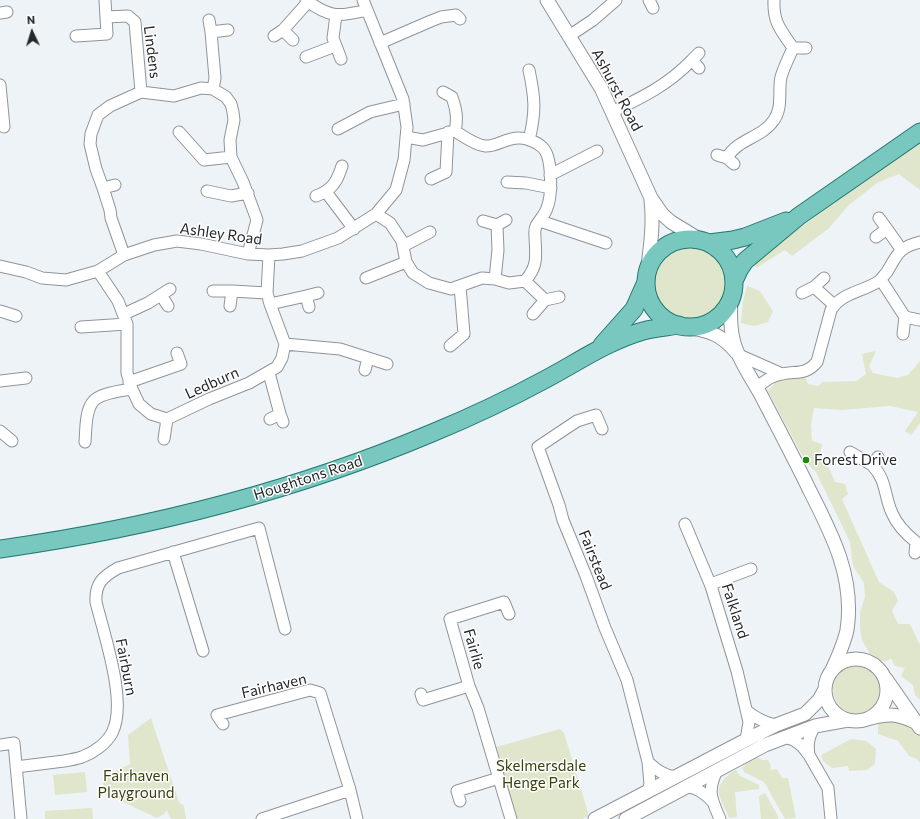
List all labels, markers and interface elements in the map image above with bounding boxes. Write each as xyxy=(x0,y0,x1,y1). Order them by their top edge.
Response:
north arrow xyxy=(12,12,52,52)
text: N xyxy=(27,13,36,26)
street label: Lindens xyxy=(140,25,164,79)
street label: Ashurst Road xyxy=(588,46,646,134)
street label: Ashley Road xyxy=(179,219,263,249)
street label: Ledburn xyxy=(182,363,242,403)
place label: Forest Drive xyxy=(814,451,897,469)
street label: Houghtons Road xyxy=(251,452,365,504)
marker: Forest Drive xyxy=(801,455,811,465)
street label: Fairstead xyxy=(575,527,615,593)
street label: Falkland xyxy=(718,581,752,641)
street label: Fairlie xyxy=(460,627,488,671)
street label: Fairburn xyxy=(112,637,140,697)
street label: Fairhaven xyxy=(240,670,308,702)
park label: Skelmersdale Henge Park xyxy=(496,757,586,792)
park label: Fairhaven Playground xyxy=(98,767,174,802)

